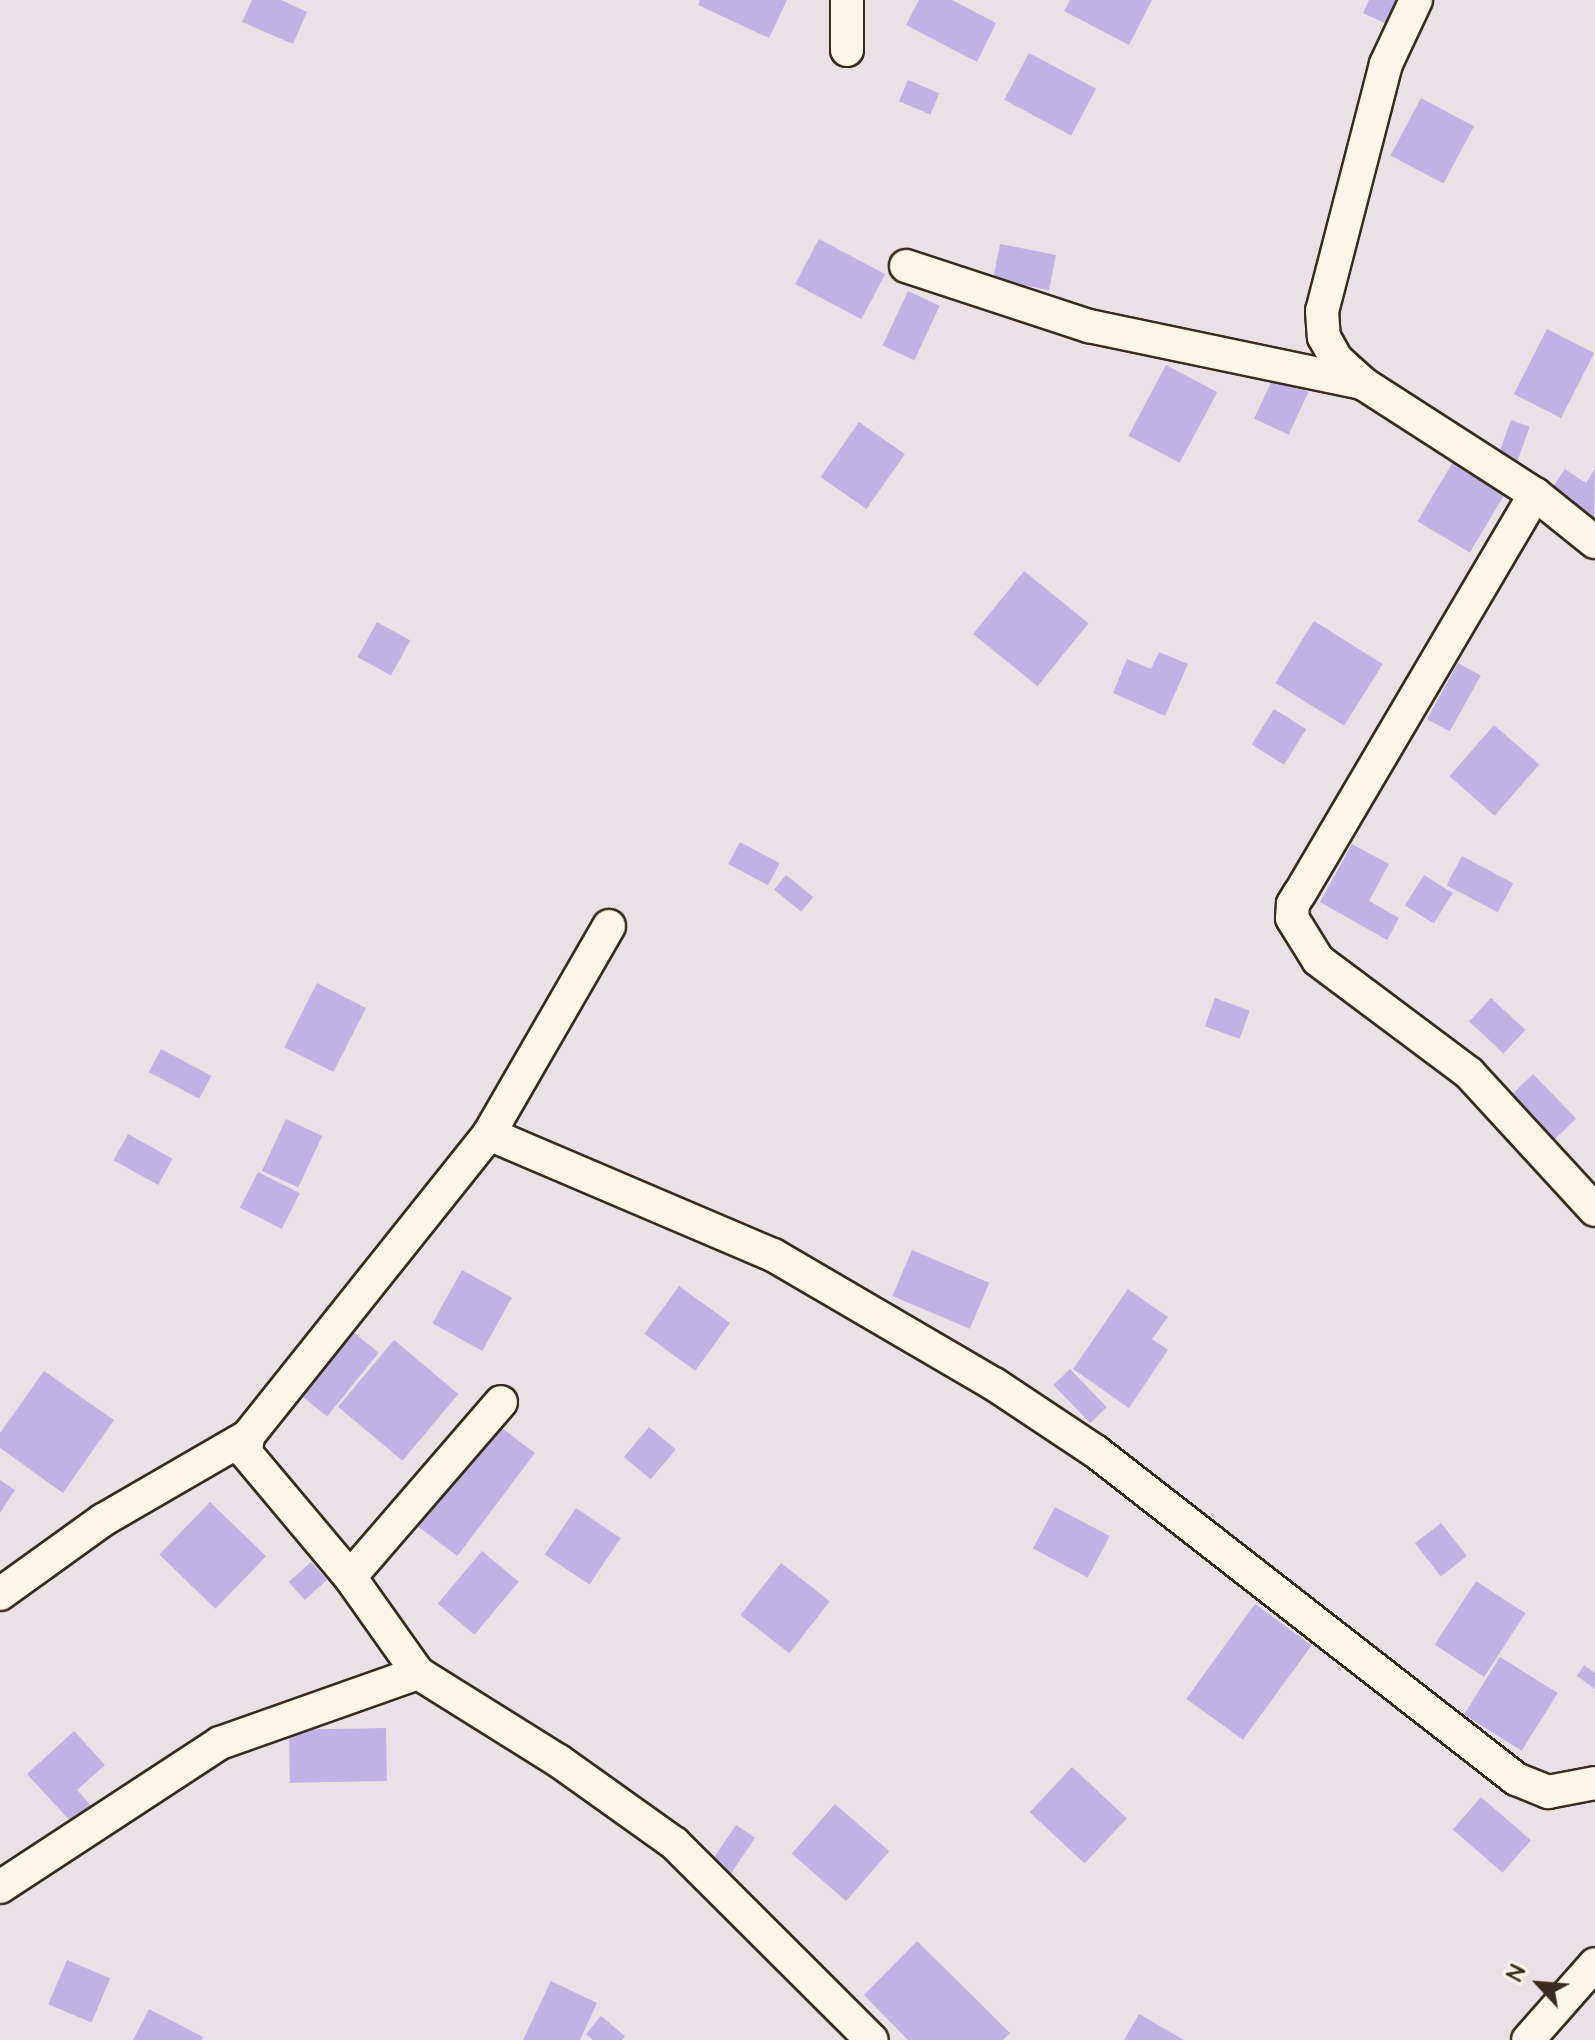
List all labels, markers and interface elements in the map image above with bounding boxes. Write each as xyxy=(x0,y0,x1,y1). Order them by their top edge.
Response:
north arrow xyxy=(1499,1944,1579,2024)
text: N xyxy=(1500,1960,1534,1986)

